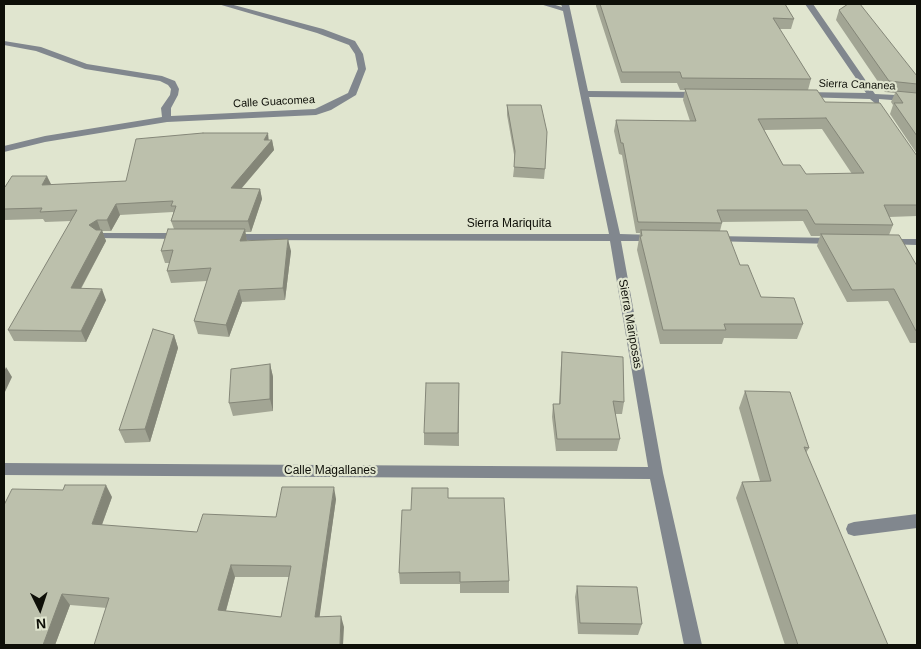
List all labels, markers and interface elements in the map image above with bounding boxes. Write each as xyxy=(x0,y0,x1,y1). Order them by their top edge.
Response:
street label: Sierra Cananea xyxy=(818,77,896,93)
street label: Calle Guacomea xyxy=(233,93,315,111)
street label: Sierra Mariquita xyxy=(467,217,551,231)
street label: Sierra Mariposas xyxy=(615,278,645,370)
street label: Calle Magallanes xyxy=(284,464,376,478)
north arrow xyxy=(15,584,65,634)
text: N xyxy=(35,616,47,632)

